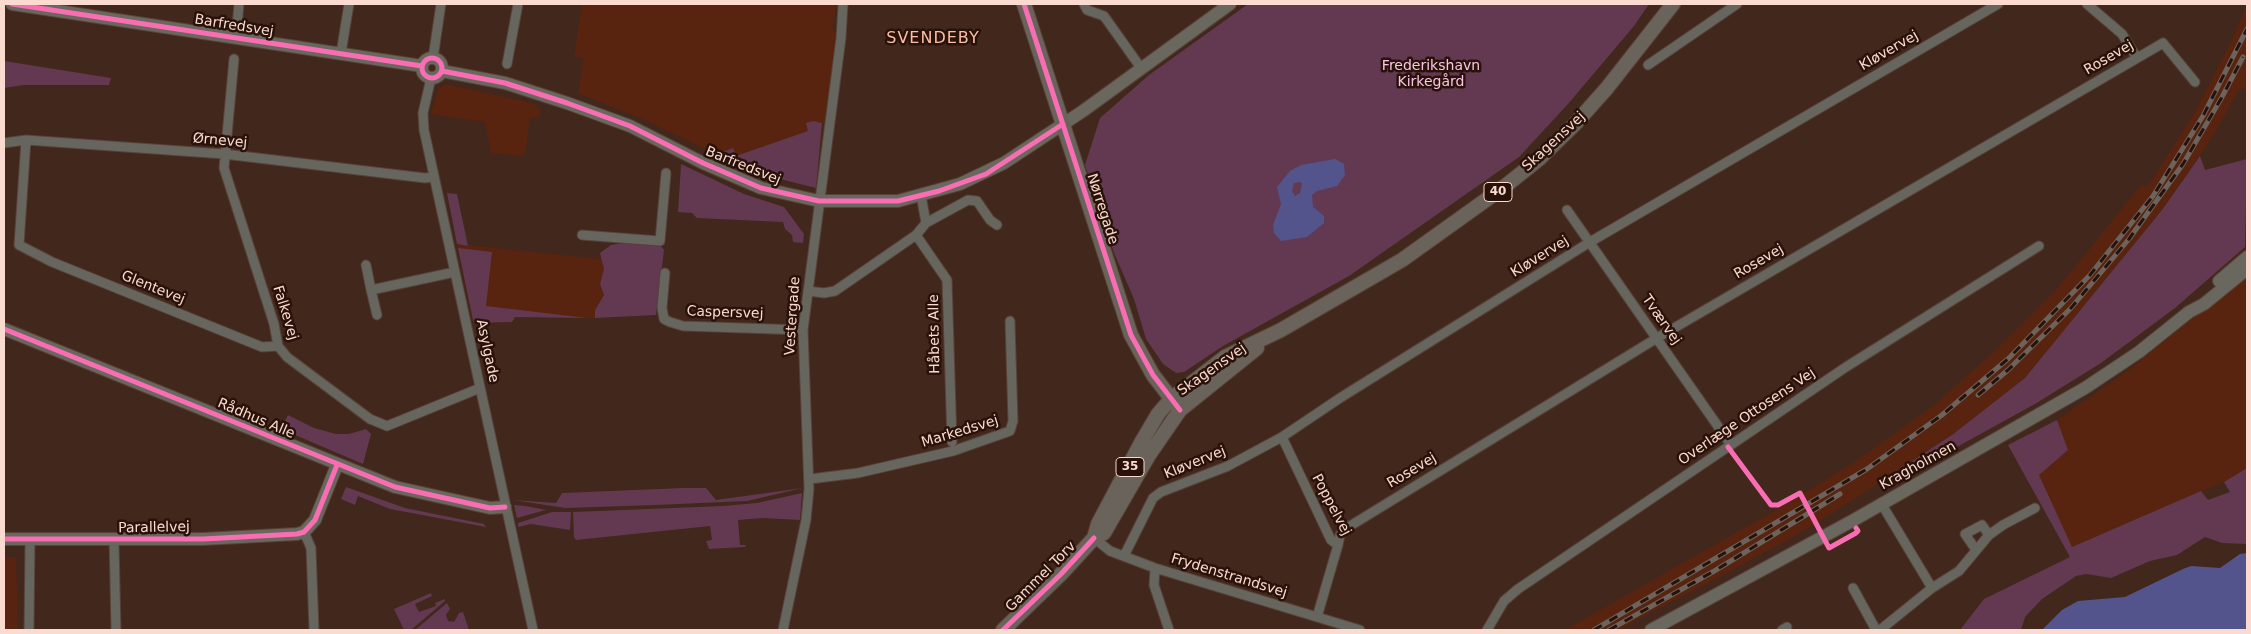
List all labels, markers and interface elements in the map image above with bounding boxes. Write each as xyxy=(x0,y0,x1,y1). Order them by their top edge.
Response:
street label: Barfredsvej xyxy=(193,11,275,41)
street label: Kløvervej xyxy=(1857,27,1921,75)
district label: SVENDEBY xyxy=(885,29,981,49)
street label: Rosevej xyxy=(2081,37,2137,79)
park label: Frederikshavn Kirkegård xyxy=(1382,58,1480,90)
street label: Skagensvej xyxy=(1519,109,1589,175)
street label: Ørnevej xyxy=(192,130,248,152)
street label: Barfredsvej xyxy=(703,143,783,189)
street label: Nørregade xyxy=(1083,171,1121,247)
road number: 40 xyxy=(1484,182,1512,202)
street label: Kløvervej xyxy=(1508,233,1572,281)
street label: Rosevej xyxy=(1731,241,1787,283)
street label: Glentevej xyxy=(119,268,187,308)
street label: Vestergade xyxy=(782,276,804,356)
street label: Falkevej xyxy=(269,284,301,342)
street label: Tværvej xyxy=(1638,292,1684,348)
street label: Håbets Alle xyxy=(926,294,944,374)
street label: Caspersvej xyxy=(686,303,764,323)
street label: Asylgade xyxy=(472,318,502,384)
street label: Skagensvej xyxy=(1175,340,1249,400)
street label: Overlæge Ottosens Vej xyxy=(1675,365,1819,469)
street label: Rådhus Alle xyxy=(215,395,297,443)
street label: Markedsvej xyxy=(919,412,1001,452)
street label: Kragholmen xyxy=(1877,438,1959,494)
street label: Kløvervej xyxy=(1162,443,1228,483)
street label: Rosevej xyxy=(1384,450,1440,492)
road number: 35 xyxy=(1116,458,1144,477)
street label: Poppelvej xyxy=(1308,471,1354,539)
street label: Parallelvej xyxy=(118,519,190,537)
street label: Gammel Torv xyxy=(1002,538,1080,616)
street label: Frydenstrandsvej xyxy=(1169,550,1289,602)

